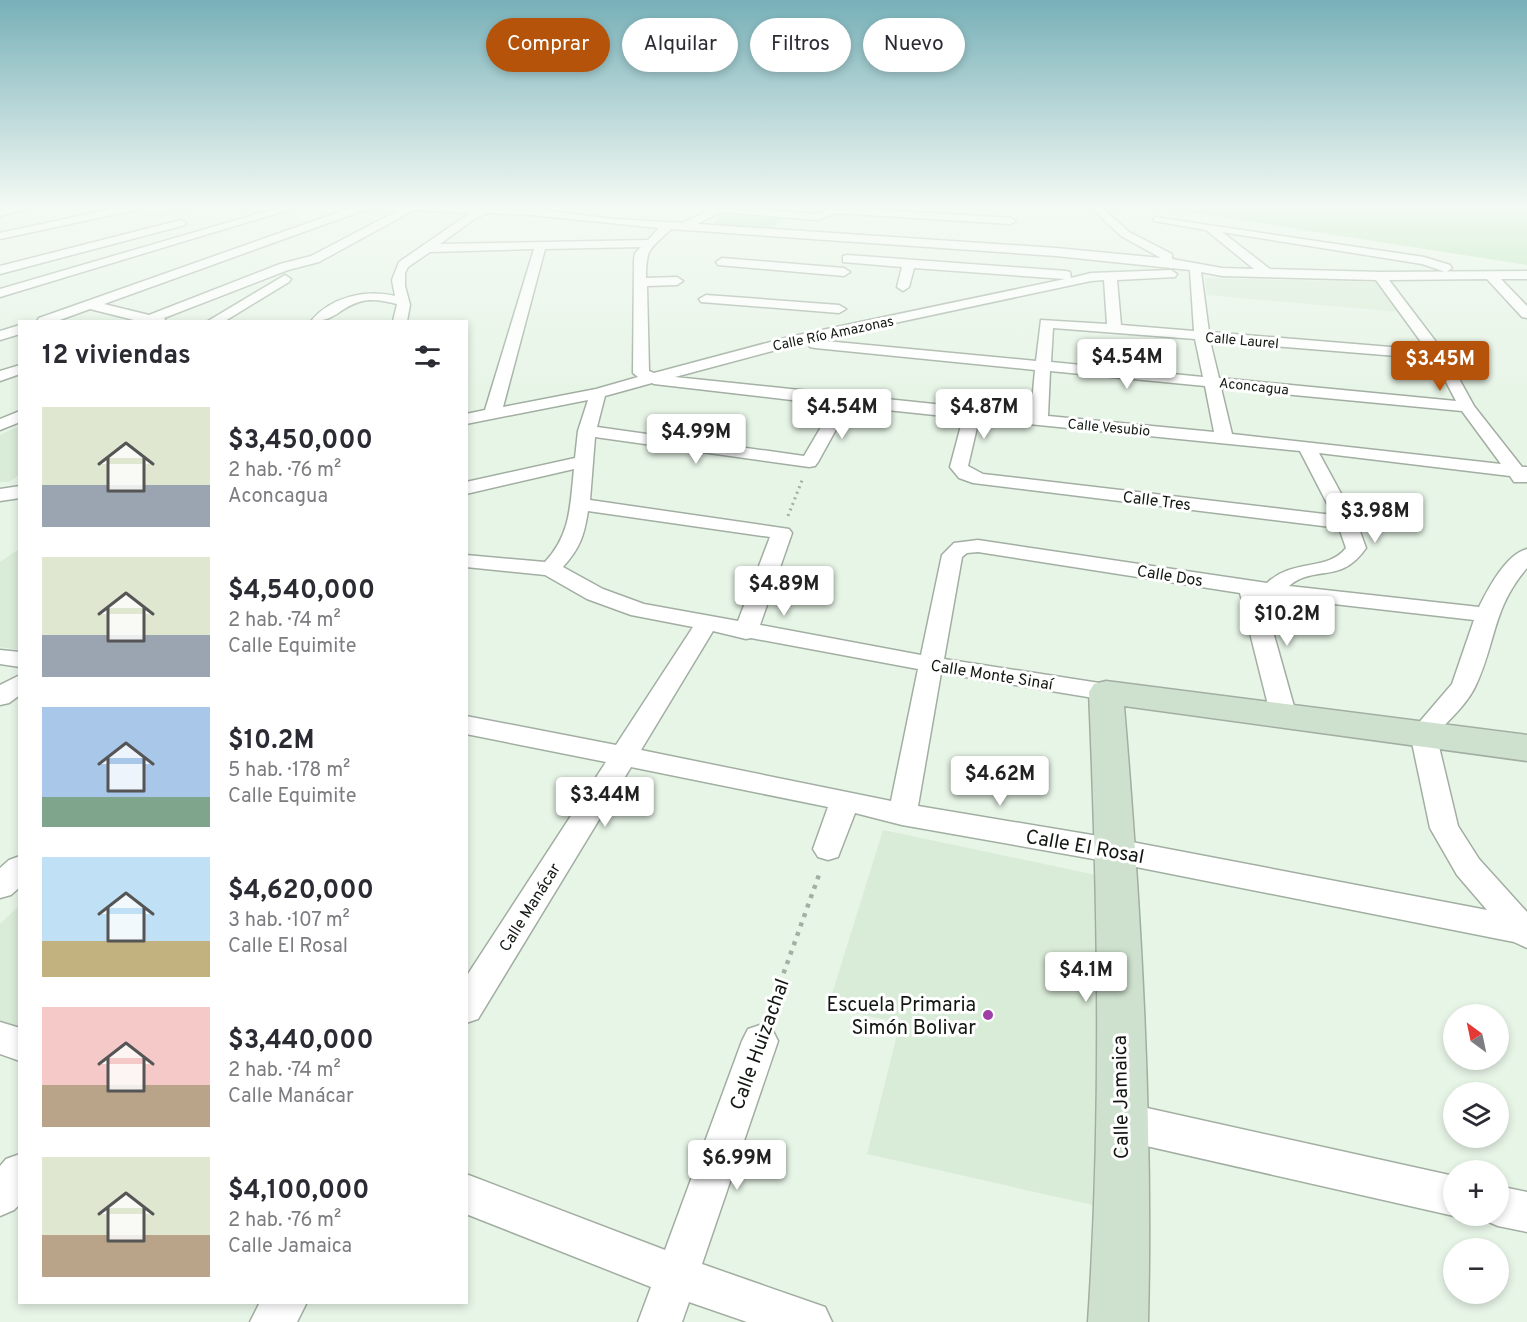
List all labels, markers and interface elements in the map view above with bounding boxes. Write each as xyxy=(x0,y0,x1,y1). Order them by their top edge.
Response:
chip: Comprar xyxy=(486,18,610,72)
chip: Alquilar xyxy=(622,18,738,72)
chip: Filtros xyxy=(750,18,851,72)
chip: Nuevo xyxy=(863,18,965,72)
street label: Calle Río Amazonas xyxy=(771,313,895,356)
street label: Calle Laurel xyxy=(1204,330,1279,353)
pin: $4.54M xyxy=(1078,339,1176,390)
text: 12 viviendas xyxy=(42,340,191,373)
icon: filters xyxy=(411,340,444,373)
pin: $3.45M xyxy=(1391,341,1489,392)
text: $4.54M xyxy=(1091,345,1163,371)
text: $3.45M xyxy=(1405,347,1475,373)
street label: Aconcagua xyxy=(1218,375,1290,400)
pin: $4.54M xyxy=(793,389,891,440)
pin: $4.87M xyxy=(935,389,1033,440)
text: $4.54M xyxy=(806,395,878,421)
text: $4.87M xyxy=(950,395,1018,421)
pin: $4.99M xyxy=(647,414,745,465)
street label: Calle Vesubio xyxy=(1067,416,1151,441)
text: $4.99M xyxy=(661,420,731,446)
text: $3,450,000 xyxy=(228,425,373,458)
icon: home xyxy=(90,431,162,503)
text: 2 hab. · 76 m² xyxy=(228,458,341,484)
text: Aconcagua xyxy=(228,484,328,510)
street label: Calle Tres xyxy=(1121,488,1192,516)
pin: $3.98M xyxy=(1326,493,1424,544)
text: $3.98M xyxy=(1340,499,1410,525)
street label: Calle Dos xyxy=(1135,562,1204,592)
pin: $4.89M xyxy=(735,566,833,617)
text: $4.89M xyxy=(749,572,819,598)
text: $4,540,000 xyxy=(228,575,375,608)
icon: home xyxy=(90,581,162,653)
pin: $10.2M xyxy=(1238,596,1336,647)
text: $10.2M xyxy=(1254,602,1320,628)
text: 2 hab. · 74 m² xyxy=(228,608,341,634)
text: Calle Equimite xyxy=(228,634,356,660)
street label: Calle Monte Sinaí xyxy=(929,656,1056,696)
text: $10.2M xyxy=(228,725,314,758)
icon: home xyxy=(90,731,162,803)
pin: $4.62M xyxy=(951,756,1049,807)
text: 5 hab. · 178 m² xyxy=(228,758,350,784)
text: $4.62M xyxy=(965,762,1035,788)
pin: $3.44M xyxy=(556,777,654,828)
text: $3.44M xyxy=(570,783,640,809)
text: Calle Equimite xyxy=(228,784,356,810)
street label: Calle El Rosal xyxy=(1023,825,1146,871)
street label: Calle Manácar xyxy=(496,860,566,956)
text: $4,620,000 xyxy=(228,875,374,908)
icon: home xyxy=(90,881,162,953)
text: 3 hab. · 107 m² xyxy=(228,908,350,934)
text: Calle El Rosal xyxy=(228,934,348,960)
pin: $4.1M xyxy=(1044,952,1128,1003)
text: $4.1M xyxy=(1059,958,1113,984)
street label: Calle Huizachal xyxy=(725,976,797,1114)
place label: Escuela Primaria Simón Bolivar xyxy=(827,993,976,1042)
north arrow xyxy=(1443,1004,1509,1070)
map controls xyxy=(1443,1004,1509,1304)
marker: Escuela Primaria Simón Bolivar xyxy=(981,1008,995,1022)
text: $3,440,000 xyxy=(228,1025,374,1058)
icon: home xyxy=(90,1031,162,1103)
street label: Calle Jamaica xyxy=(1108,1035,1136,1159)
text: 2 hab. · 74 m² xyxy=(228,1058,341,1084)
button: layers xyxy=(1443,1082,1509,1148)
text: Calle Manácar xyxy=(228,1084,354,1110)
pin: $6.99M xyxy=(688,1140,786,1191)
text: $6.99M xyxy=(702,1146,772,1172)
button: + xyxy=(1443,1160,1509,1226)
text: $4,100,000 xyxy=(228,1175,369,1208)
icon: home xyxy=(90,1181,162,1253)
text: 2 hab. · 76 m² xyxy=(228,1208,341,1234)
text: Calle Jamaica xyxy=(228,1234,352,1260)
button: − xyxy=(1443,1238,1509,1304)

